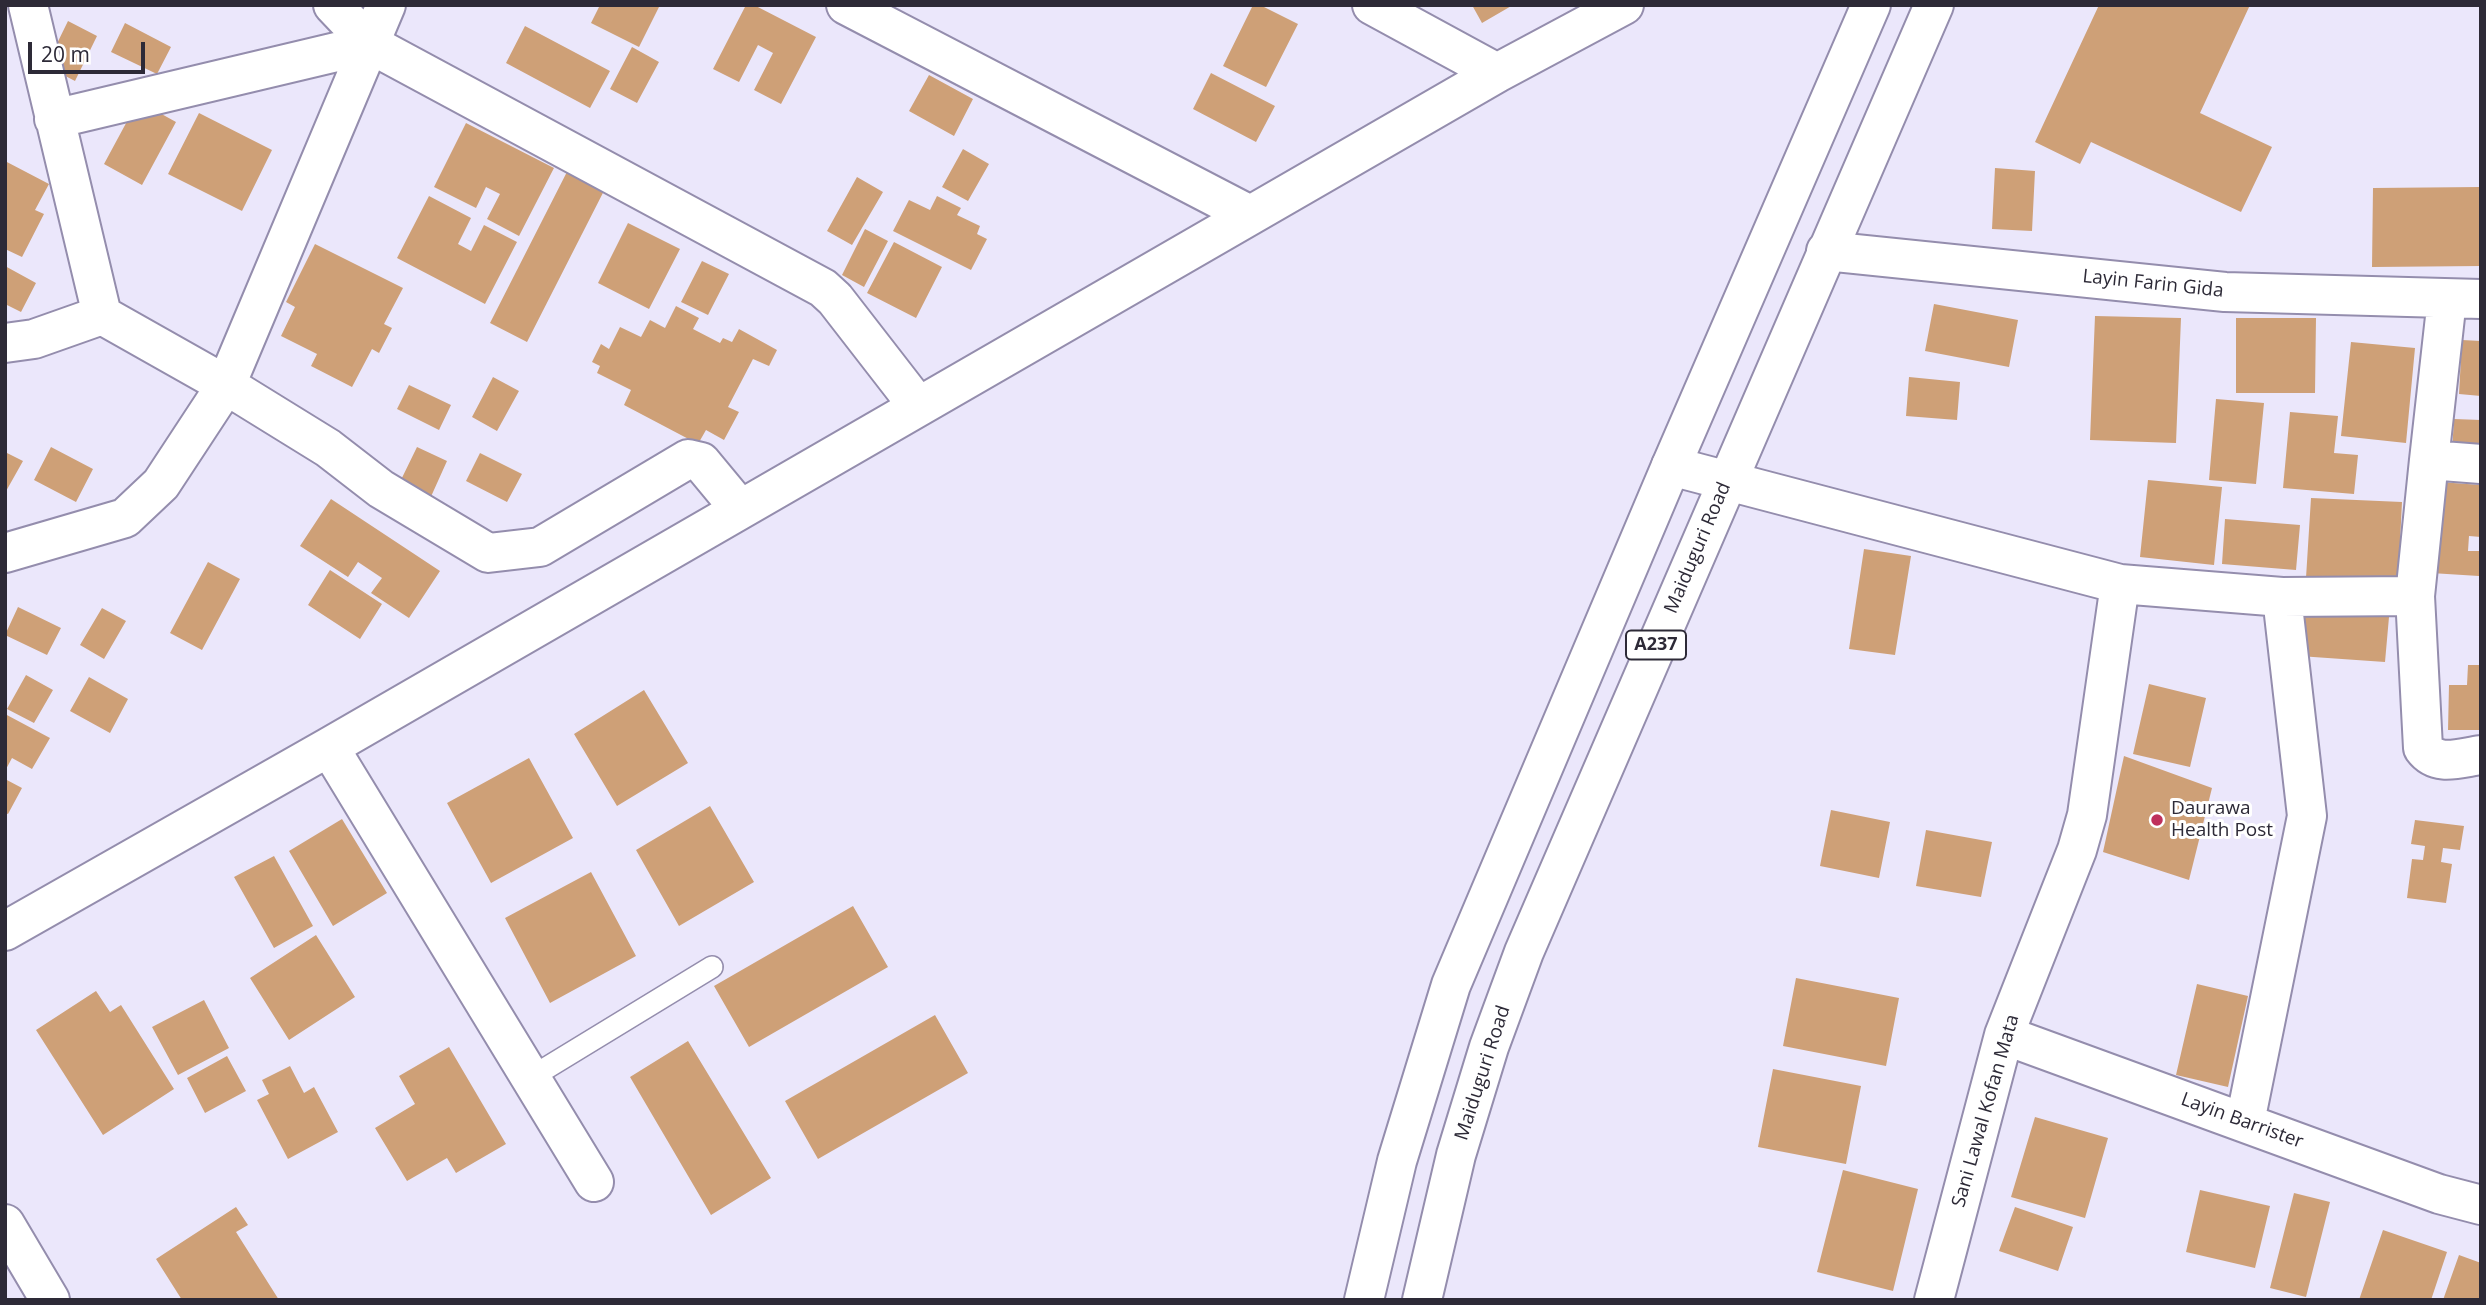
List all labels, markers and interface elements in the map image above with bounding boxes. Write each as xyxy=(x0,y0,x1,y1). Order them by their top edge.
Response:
scale bar xyxy=(32,28,149,72)
text: 20 m xyxy=(41,40,90,68)
street label: Layin Farin Gida xyxy=(2081,265,2225,303)
street label: Maiduguri Road xyxy=(1660,479,1736,617)
road number: A237 xyxy=(1626,630,1686,660)
place label: Daurawa Health Post xyxy=(2171,798,2273,842)
marker: Daurawa Health Post xyxy=(2149,812,2165,828)
street label: Maiduguri Road xyxy=(1450,1003,1516,1143)
street label: Sani Lawal Kofan Mata xyxy=(1948,1012,2024,1210)
street label: Layin Barrister xyxy=(2178,1088,2306,1154)

